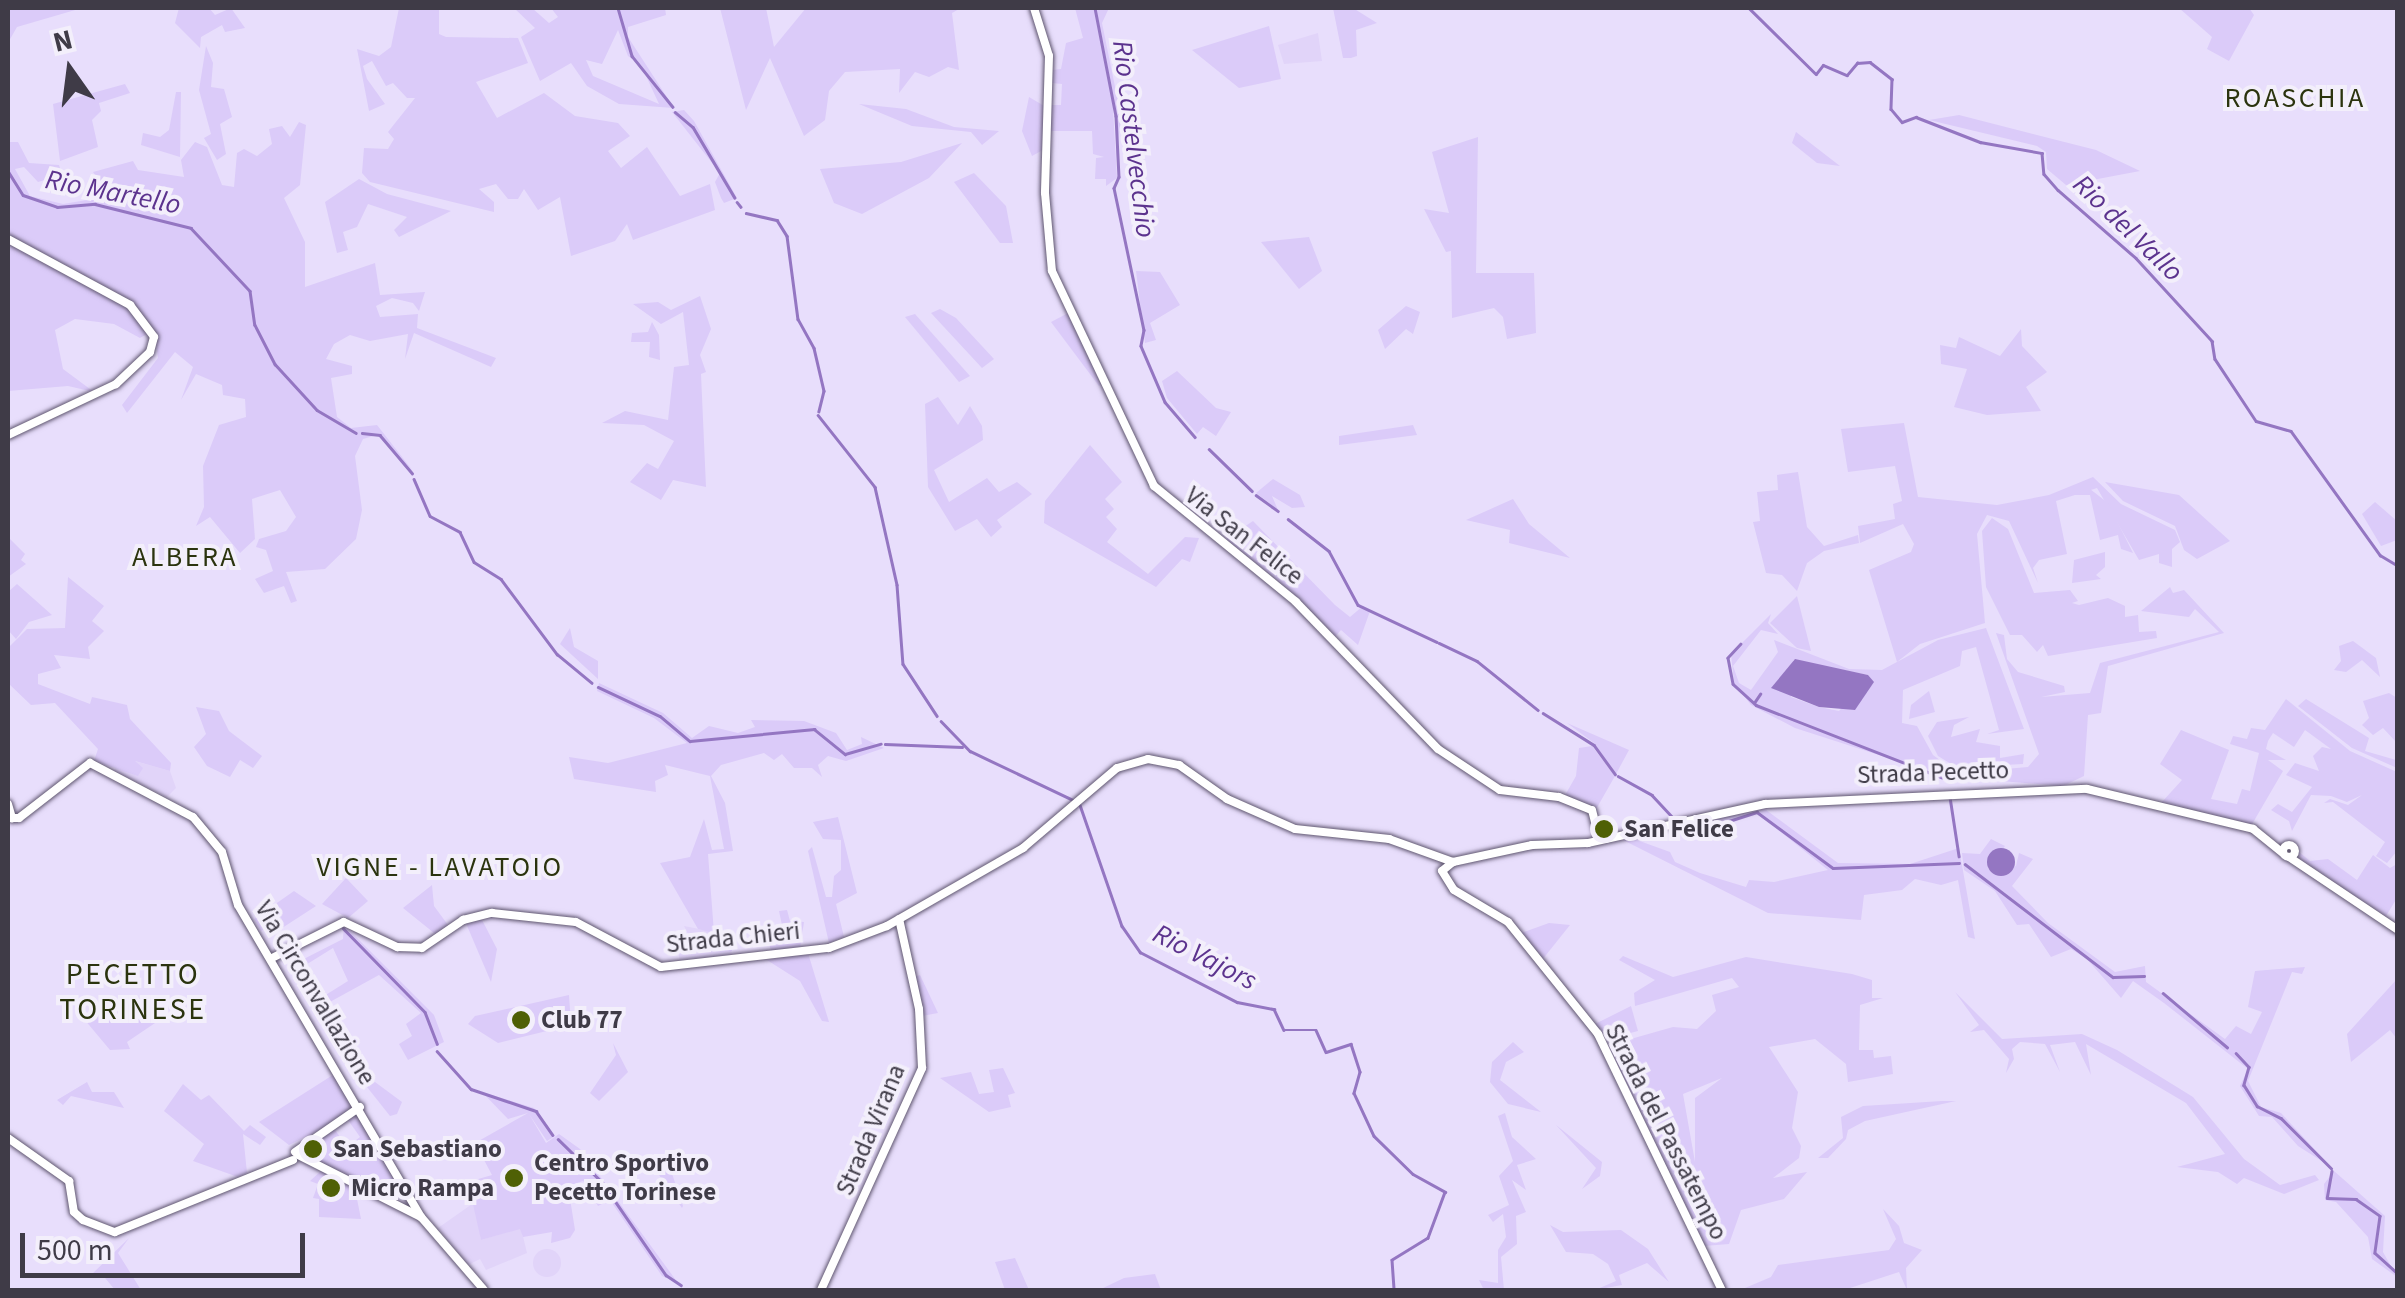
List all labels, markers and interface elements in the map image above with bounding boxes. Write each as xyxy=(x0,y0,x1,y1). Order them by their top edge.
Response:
text: N xyxy=(49,19,77,63)
north arrow xyxy=(20,20,120,120)
water label: Rio Castelvecchio xyxy=(1105,38,1163,240)
district label: ROASCHIA xyxy=(2224,81,2366,115)
water label: Rio Martello xyxy=(43,162,183,222)
water label: Rio del Vallo xyxy=(2066,167,2190,289)
street label: Via San Felice xyxy=(1179,481,1309,591)
district label: ALBERA xyxy=(132,540,238,574)
street label: Strada Pecetto xyxy=(1857,755,2009,791)
place label: San Felice xyxy=(1624,814,1734,844)
marker: San Felice xyxy=(1593,818,1615,840)
district label: VIGNE - LAVATOIO xyxy=(317,850,563,884)
street label: Via Circonvallazione xyxy=(248,896,382,1090)
street label: Strada Chieri xyxy=(664,916,802,960)
water label: Rio Vajors xyxy=(1147,917,1263,997)
district label: PECETTO TORINESE xyxy=(59,957,207,1028)
place label: Club 77 xyxy=(541,1005,623,1035)
marker: Club 77 xyxy=(510,1009,532,1031)
street label: Strada del Passatempo xyxy=(1598,1019,1734,1245)
street label: Strada Virana xyxy=(830,1060,912,1200)
place label: San Sebastiano xyxy=(333,1134,502,1164)
marker: San Sebastiano xyxy=(302,1138,324,1160)
place label: Centro Sportivo Pecetto Torinese xyxy=(534,1149,716,1208)
marker: Centro Sportivo Pecetto Torinese xyxy=(503,1167,525,1189)
place label: Micro Rampa xyxy=(351,1173,494,1203)
marker: Micro Rampa xyxy=(320,1177,342,1199)
scale bar xyxy=(25,1213,310,1275)
text: 500 m xyxy=(37,1229,113,1272)

